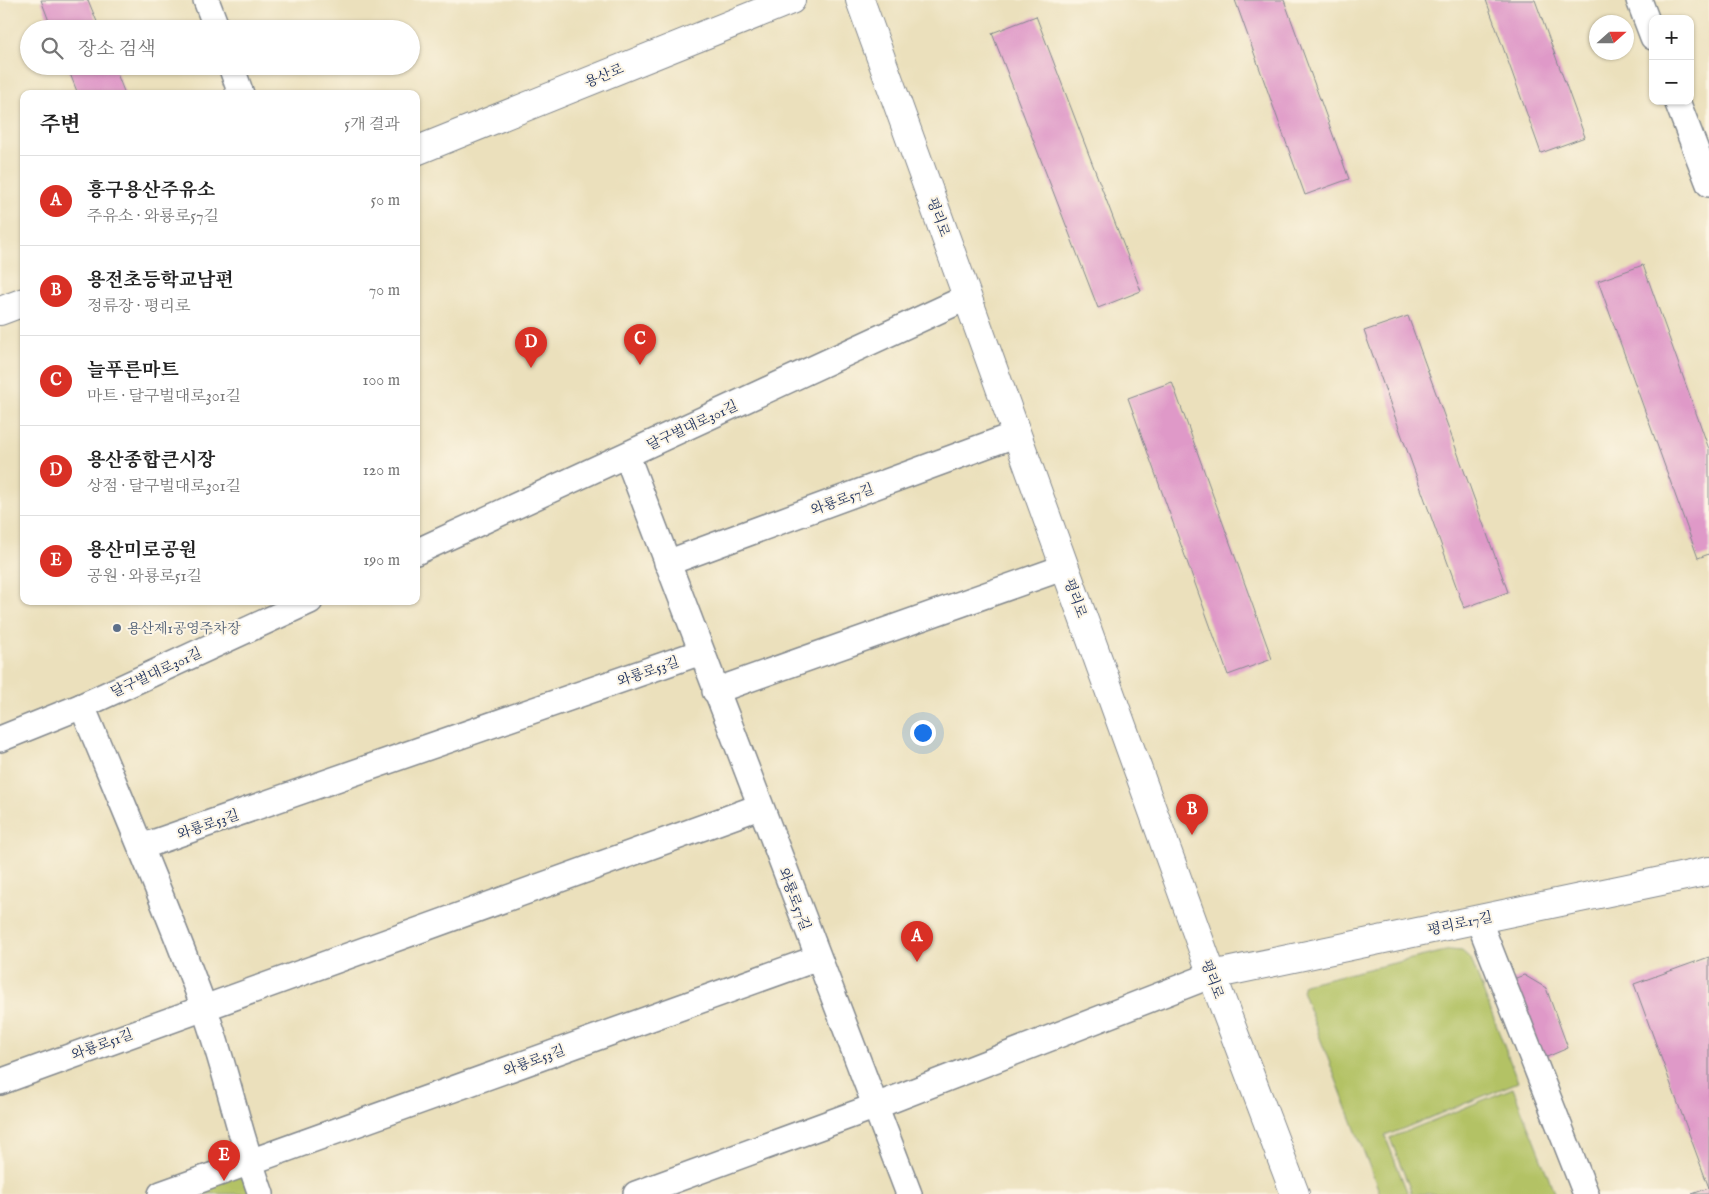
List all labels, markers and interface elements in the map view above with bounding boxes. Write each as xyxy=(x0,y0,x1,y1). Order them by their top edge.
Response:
north arrow xyxy=(1589,15,1634,60)
map controls xyxy=(1649,15,1694,105)
button: + xyxy=(1649,15,1694,60)
search box xyxy=(20,20,420,75)
icon: search xyxy=(38,34,66,62)
text: 장소 검색 xyxy=(78,38,156,62)
street label: 용산로 xyxy=(582,60,627,92)
button: − xyxy=(1649,60,1694,105)
text: 주변 xyxy=(40,112,81,139)
text: 5개 결과 xyxy=(344,115,400,135)
text: 흥구용산주유소 xyxy=(87,179,215,203)
text: A xyxy=(51,191,61,211)
text: 50 m xyxy=(371,191,400,211)
street label: 평리로 xyxy=(923,195,954,240)
text: 주유소 · 와룡로57길 xyxy=(87,207,219,227)
text: 용전초등학교남편 xyxy=(87,269,234,293)
text: B xyxy=(51,281,61,301)
text: 70 m xyxy=(369,281,400,301)
text: 정류장 · 평리로 xyxy=(87,297,190,317)
pin: C xyxy=(624,324,656,365)
pin: D xyxy=(515,327,547,368)
text: 늘푸른마트 xyxy=(87,359,179,383)
text: C xyxy=(50,371,62,391)
text: 100 m xyxy=(363,371,400,391)
text: 마트 · 달구벌대로301길 xyxy=(87,387,241,407)
street label: 달구벌대로301길 xyxy=(644,397,741,455)
text: 용산종합큰시장 xyxy=(87,449,215,473)
text: D xyxy=(50,461,62,481)
text: 120 m xyxy=(363,461,400,481)
text: 상점 · 달구벌대로301길 xyxy=(87,477,241,497)
street label: 와룡로57길 xyxy=(808,480,876,520)
text: 용산미로공원 xyxy=(87,539,197,563)
text: E xyxy=(50,551,62,571)
text: 190 m xyxy=(363,551,400,571)
text: 공원 · 와룡로51길 xyxy=(87,567,202,587)
street label: 평리로 xyxy=(1060,576,1091,621)
place label: 용산제1공영주차장 xyxy=(127,620,241,638)
marker: 용산제1공영주차장 xyxy=(111,622,123,634)
street label: 달구벌대로301길 xyxy=(108,644,205,702)
street label: 와룡로53길 xyxy=(615,653,682,691)
your location xyxy=(910,720,936,746)
pin: B xyxy=(1176,794,1208,835)
street label: 와룡로53길 xyxy=(175,806,242,844)
street label: 와룡로57길 xyxy=(774,865,814,933)
street label: 평리로17길 xyxy=(1426,908,1494,940)
pin: A xyxy=(901,921,933,962)
street label: 평리로 xyxy=(1197,957,1228,1002)
street label: 와룡로51길 xyxy=(69,1025,136,1064)
street label: 와룡로53길 xyxy=(501,1041,568,1080)
pin: E xyxy=(208,1140,240,1181)

